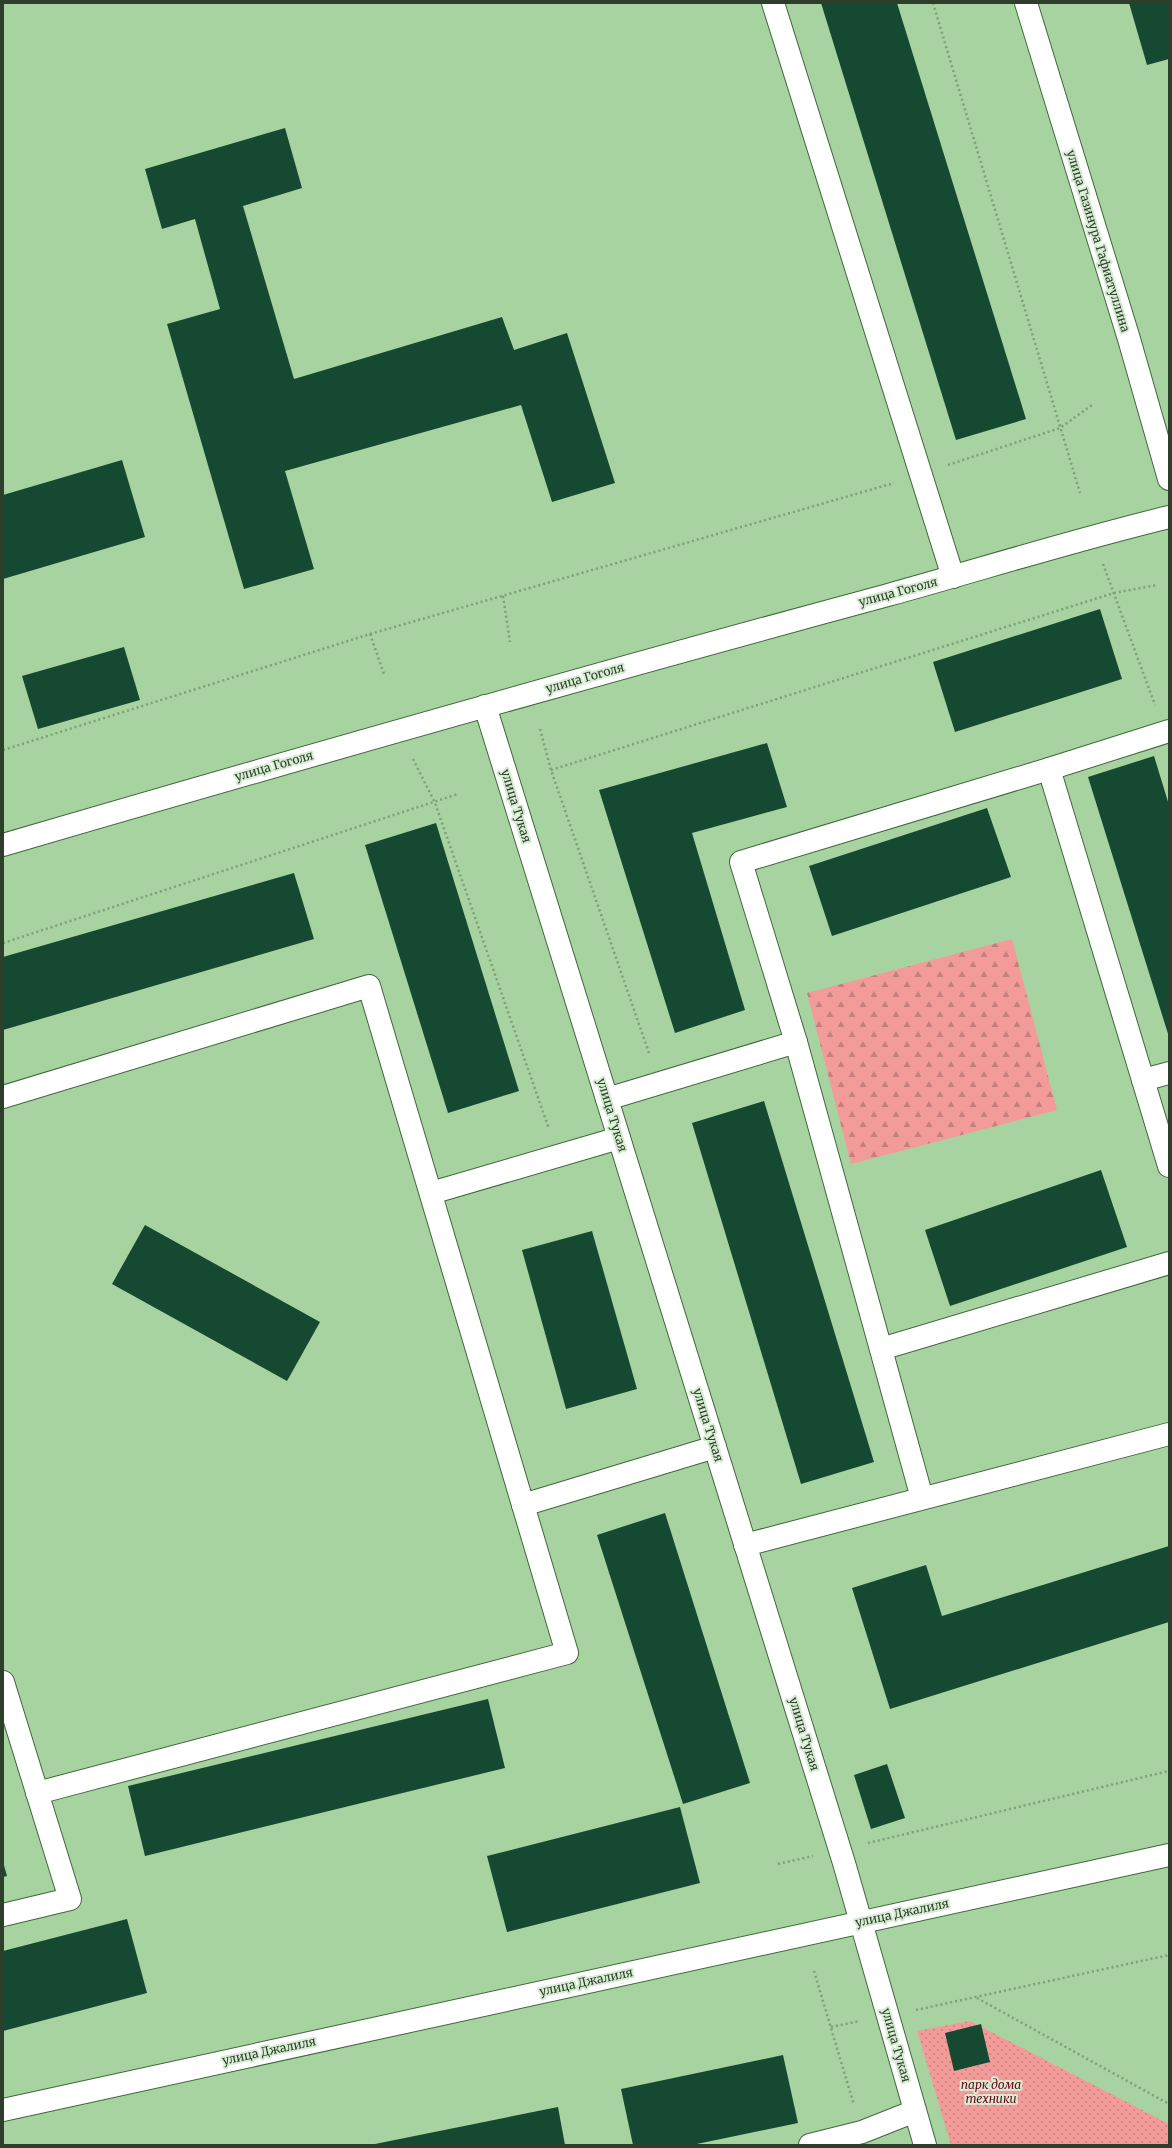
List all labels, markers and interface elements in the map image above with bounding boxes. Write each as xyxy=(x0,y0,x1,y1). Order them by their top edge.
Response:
street label: улица Газинура Гафиатуллина xyxy=(1064,148,1134,334)
street label: улица Гоголя xyxy=(857,574,939,609)
street label: улица Гоголя xyxy=(544,659,626,696)
street label: улица Гоголя xyxy=(233,747,315,784)
street label: улица Тукая xyxy=(498,767,535,845)
street label: улица Тукая xyxy=(594,1076,631,1154)
street label: улица Тукая xyxy=(690,1386,727,1464)
street label: улица Тукая xyxy=(786,1695,823,1773)
street label: улица Джалиля xyxy=(854,1895,950,1930)
street label: улица Джалиля xyxy=(538,1964,634,1999)
street label: улица Тукая xyxy=(879,2006,914,2084)
street label: улица Джалиля xyxy=(221,2033,317,2068)
park label: парк дома техники xyxy=(961,2077,1021,2106)

